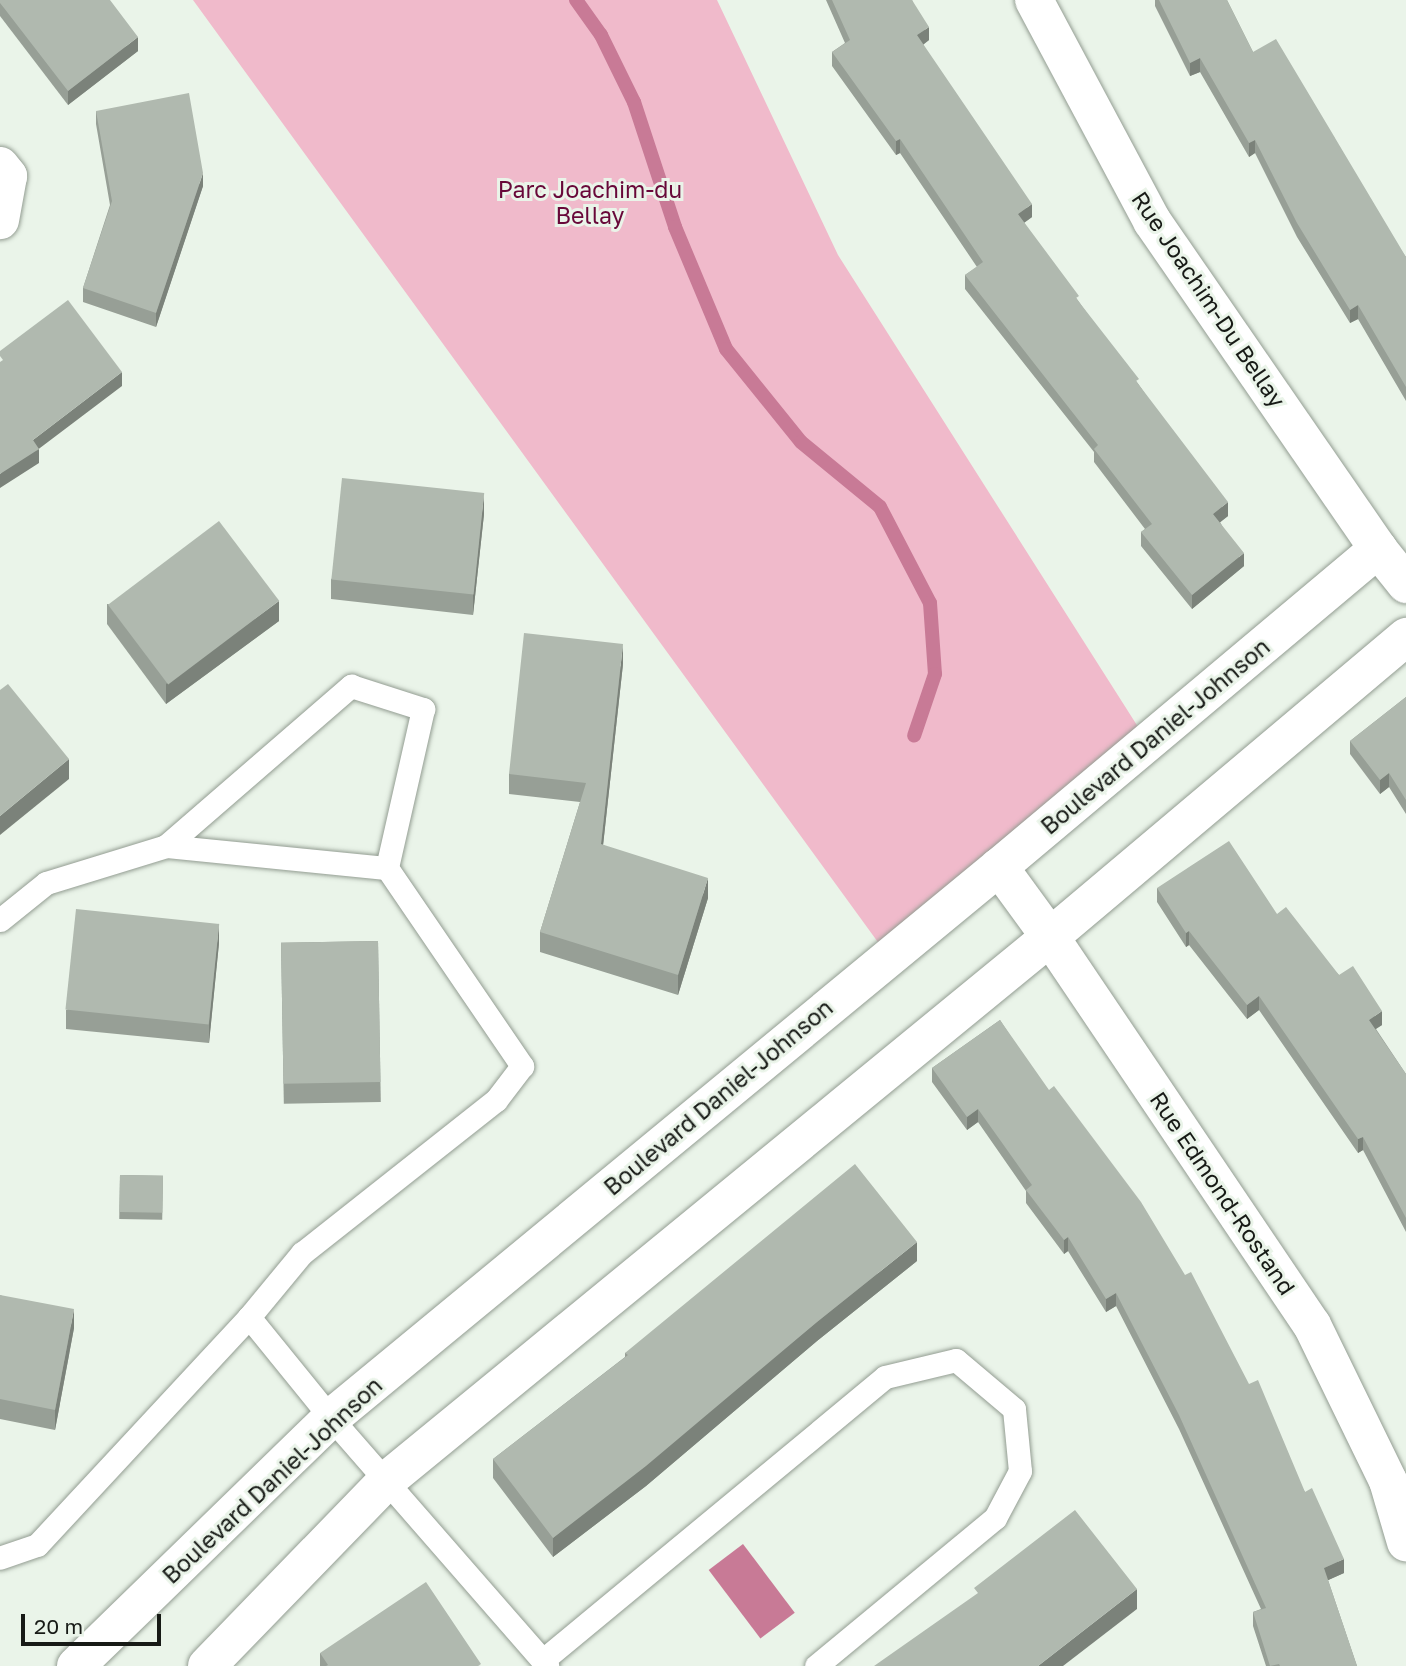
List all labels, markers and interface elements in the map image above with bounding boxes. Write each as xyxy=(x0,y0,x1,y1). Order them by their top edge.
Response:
park label: Parc Joachim-du Bellay xyxy=(498,175,682,229)
street label: Rue Joachim-Du Bellay xyxy=(1126,186,1292,412)
street label: Boulevard Daniel-Johnson xyxy=(1035,632,1275,840)
street label: Boulevard Daniel-Johnson xyxy=(598,993,838,1201)
street label: Rue Edmond-Rostand xyxy=(1145,1086,1301,1300)
street label: Boulevard Daniel-Johnson xyxy=(157,1371,387,1589)
scale bar xyxy=(24,1600,164,1644)
text: 20 m xyxy=(34,1613,83,1639)

